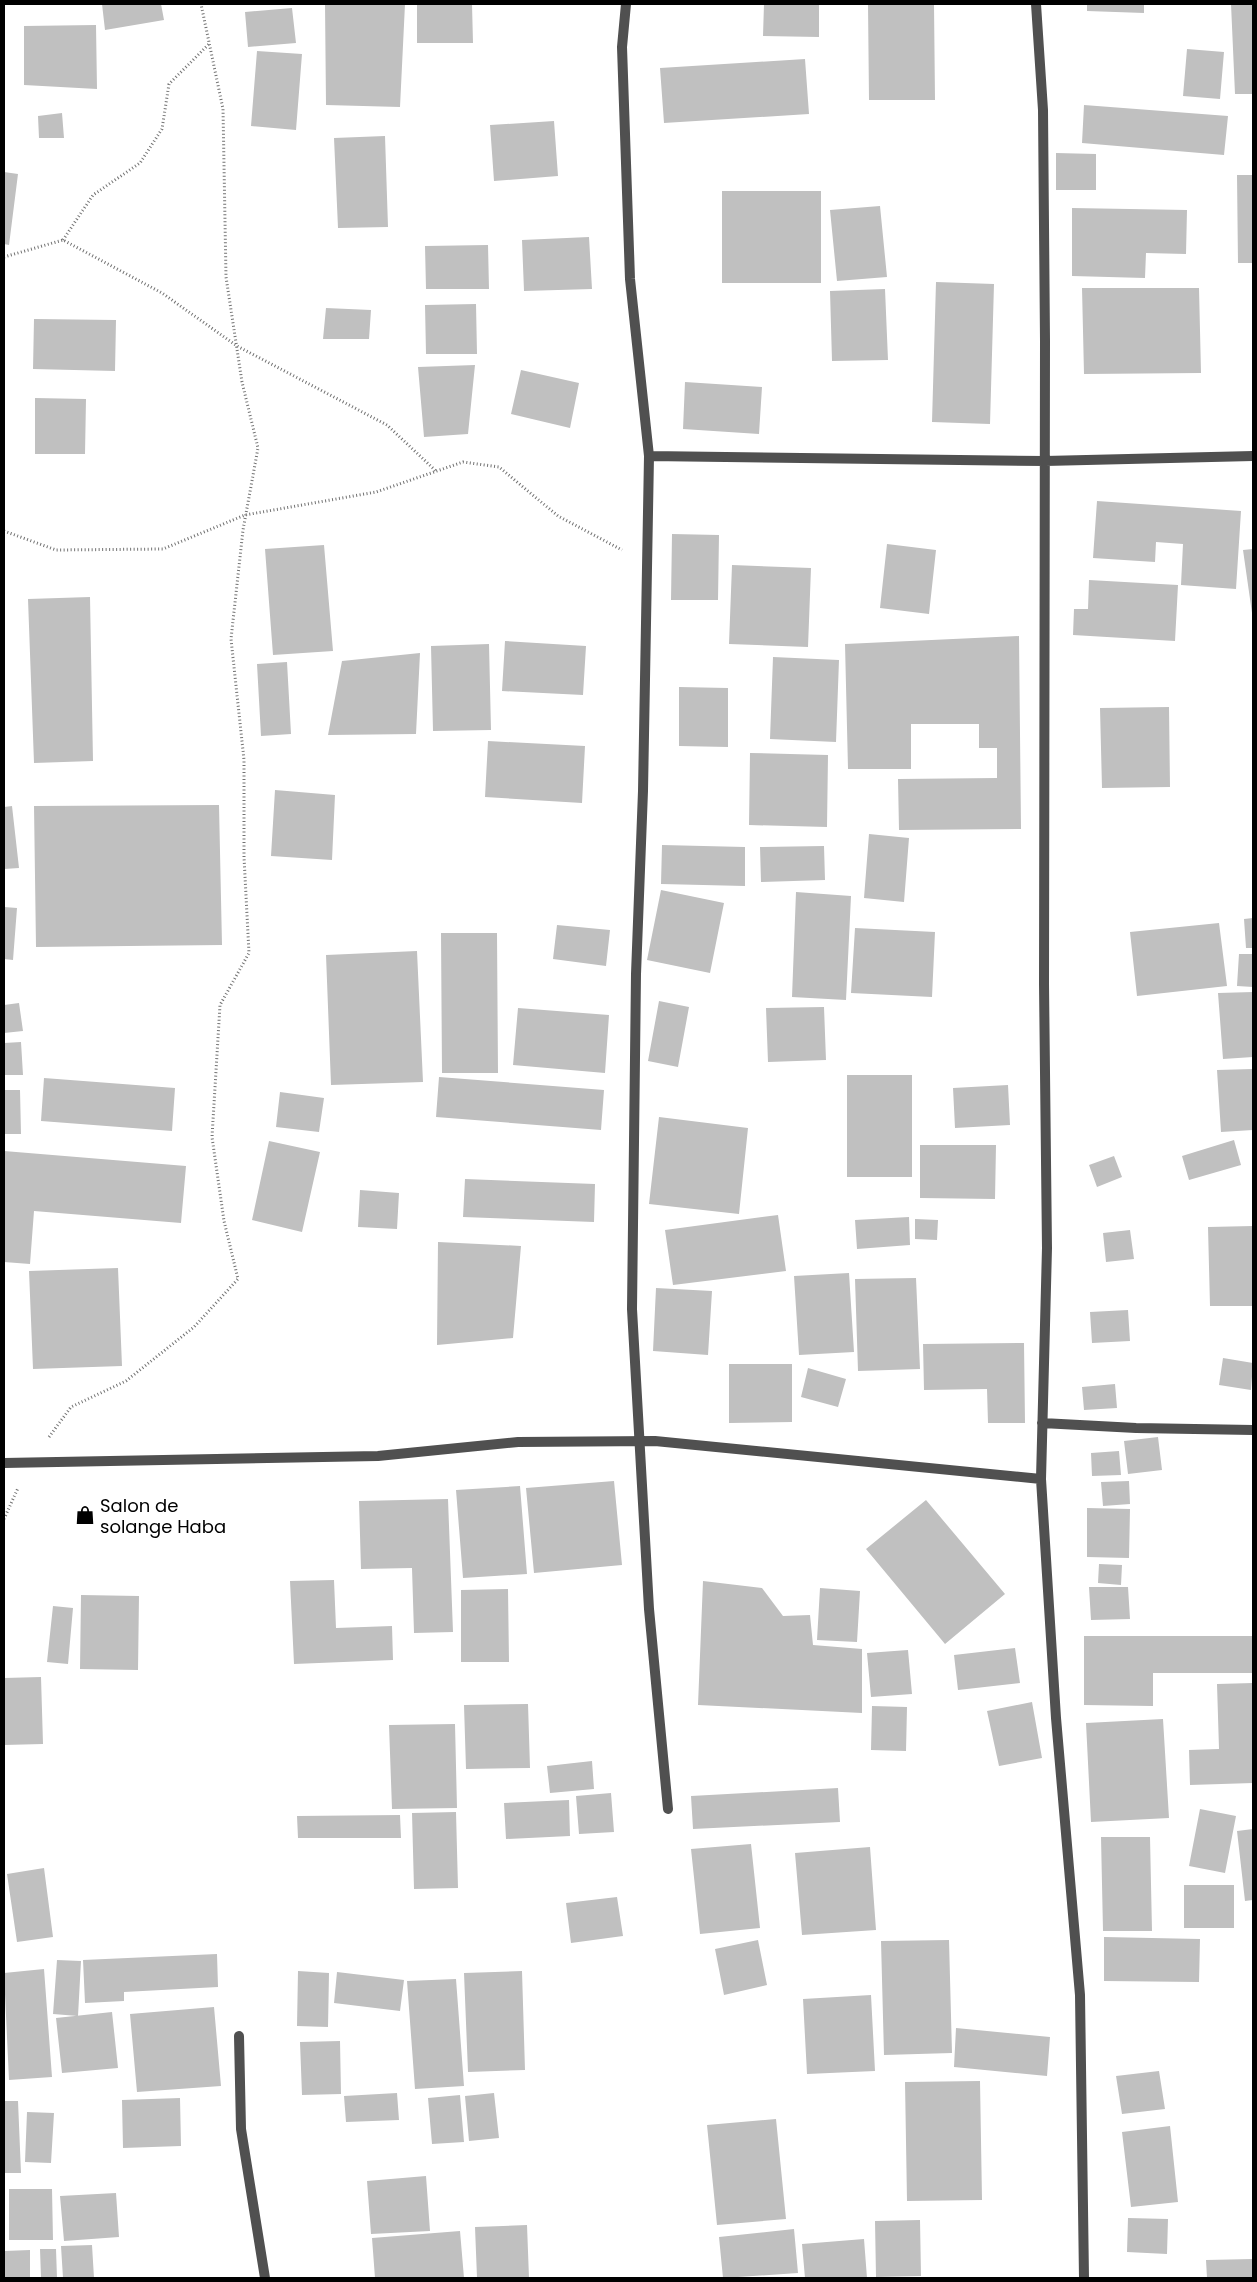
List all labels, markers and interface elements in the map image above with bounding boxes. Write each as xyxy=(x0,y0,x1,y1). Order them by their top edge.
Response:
place label: Salon de solange Haba xyxy=(100,1493,226,1539)
shop icon: Salon de solange Haba xyxy=(74,1504,96,1526)

